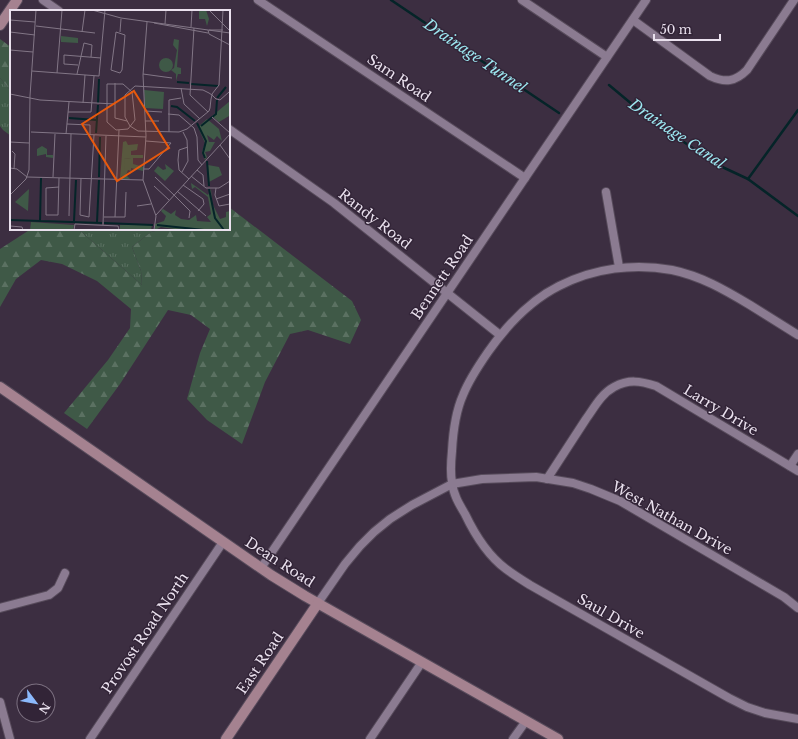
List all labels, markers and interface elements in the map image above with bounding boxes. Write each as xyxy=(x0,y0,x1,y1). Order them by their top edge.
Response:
inset map xyxy=(10,10,230,230)
water label: Drainage Tunnel xyxy=(420,14,530,97)
scale bar xyxy=(654,16,720,42)
text: 50 m xyxy=(660,22,692,37)
street label: Sam Road xyxy=(364,50,435,106)
water label: Drainage Canal xyxy=(625,94,729,173)
street label: Randy Road xyxy=(335,185,415,253)
street label: Bennett Road xyxy=(407,231,477,323)
street label: Larry Drive xyxy=(680,381,762,439)
street label: West Nathan Drive xyxy=(608,477,736,559)
street label: Dean Road xyxy=(242,533,319,591)
street label: Provost Road North xyxy=(98,569,192,697)
street label: Saul Drive xyxy=(574,590,648,642)
street label: East Road xyxy=(233,628,288,697)
north arrow xyxy=(16,683,56,723)
text: N xyxy=(35,700,53,717)

